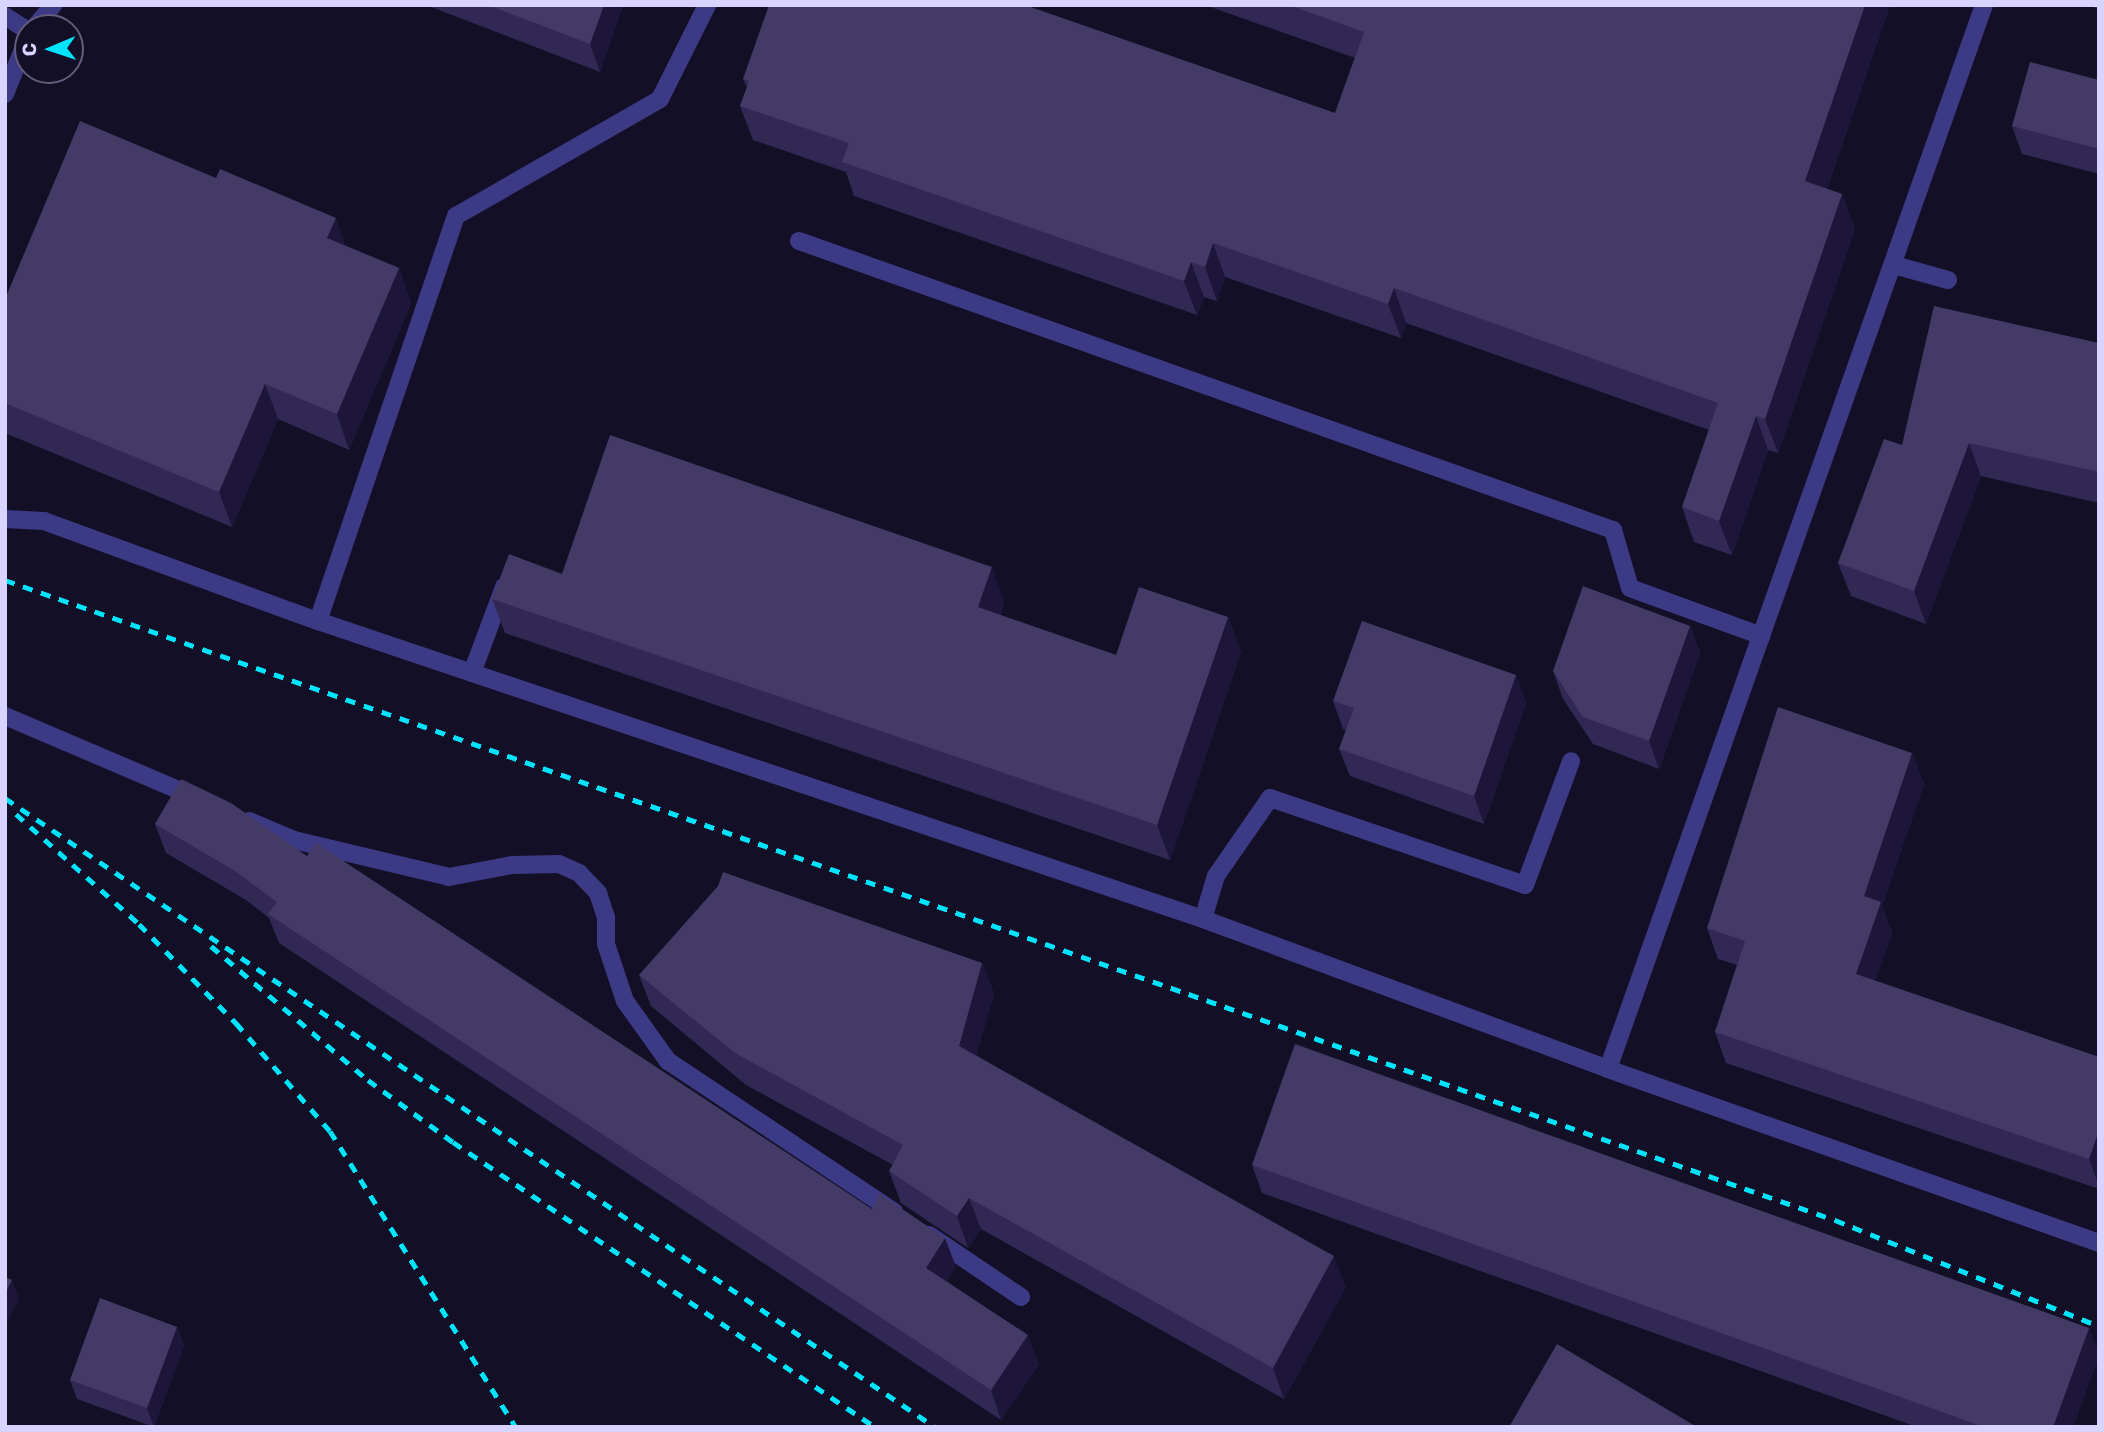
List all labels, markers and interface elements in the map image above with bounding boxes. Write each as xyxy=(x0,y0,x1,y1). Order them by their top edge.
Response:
north arrow xyxy=(14,14,84,84)
text: С xyxy=(18,43,41,57)

